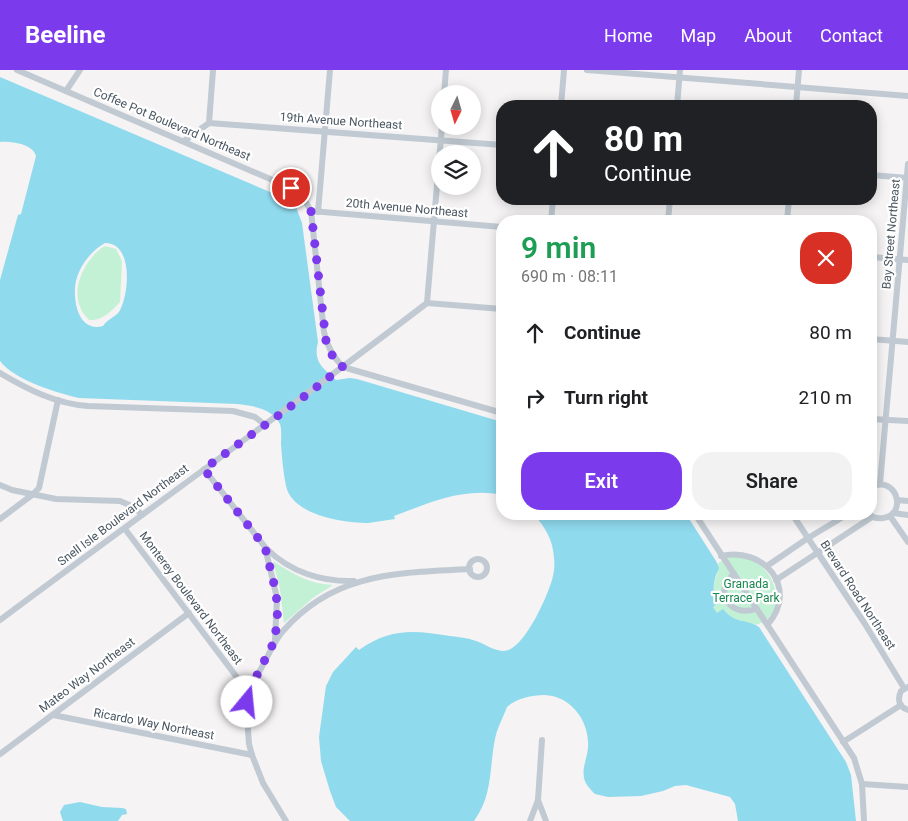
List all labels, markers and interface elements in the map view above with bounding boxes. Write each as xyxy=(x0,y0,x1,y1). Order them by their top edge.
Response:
text: Beeline xyxy=(25,21,105,49)
text: Home xyxy=(604,25,653,46)
text: Map xyxy=(681,25,716,46)
text: About xyxy=(744,25,792,46)
text: Contact xyxy=(820,25,883,46)
street label: Coffee Pot Boulevard Northeast xyxy=(91,85,253,164)
north arrow xyxy=(431,85,481,135)
map controls xyxy=(431,85,481,195)
street label: 19th Avenue Northeast xyxy=(279,110,403,132)
text: 80 m xyxy=(604,119,683,160)
icon: ahead xyxy=(521,120,586,185)
button: layers xyxy=(431,145,481,195)
text: Continue xyxy=(604,161,692,186)
pin xyxy=(270,167,312,209)
icon: arrive xyxy=(277,174,305,202)
street label: Bay Street Northeast xyxy=(879,178,903,290)
street label: 20th Avenue Northeast xyxy=(345,196,469,220)
text: 9 min xyxy=(521,230,596,265)
button: close xyxy=(800,232,852,284)
text: 690 m · 08:11 xyxy=(521,267,618,286)
icon: ahead xyxy=(521,319,549,347)
text: Continue xyxy=(564,321,641,344)
text: 80 m xyxy=(809,321,852,344)
icon: right xyxy=(521,384,549,412)
text: Turn right xyxy=(564,386,648,409)
text: 210 m xyxy=(799,386,852,409)
button: Exit xyxy=(521,452,682,510)
button: Share xyxy=(692,452,852,510)
street label: Snell Isle Boulevard Northeast xyxy=(55,461,191,569)
street label: Monterey Boulevard Northeast xyxy=(136,529,246,667)
street label: Brevard Road Northeast xyxy=(817,538,899,652)
park label: Granada Terrace Park xyxy=(712,577,781,605)
street label: Mateo Way Northeast xyxy=(36,634,138,715)
position arrow xyxy=(220,675,272,727)
street label: Ricardo Way Northeast xyxy=(93,705,216,743)

